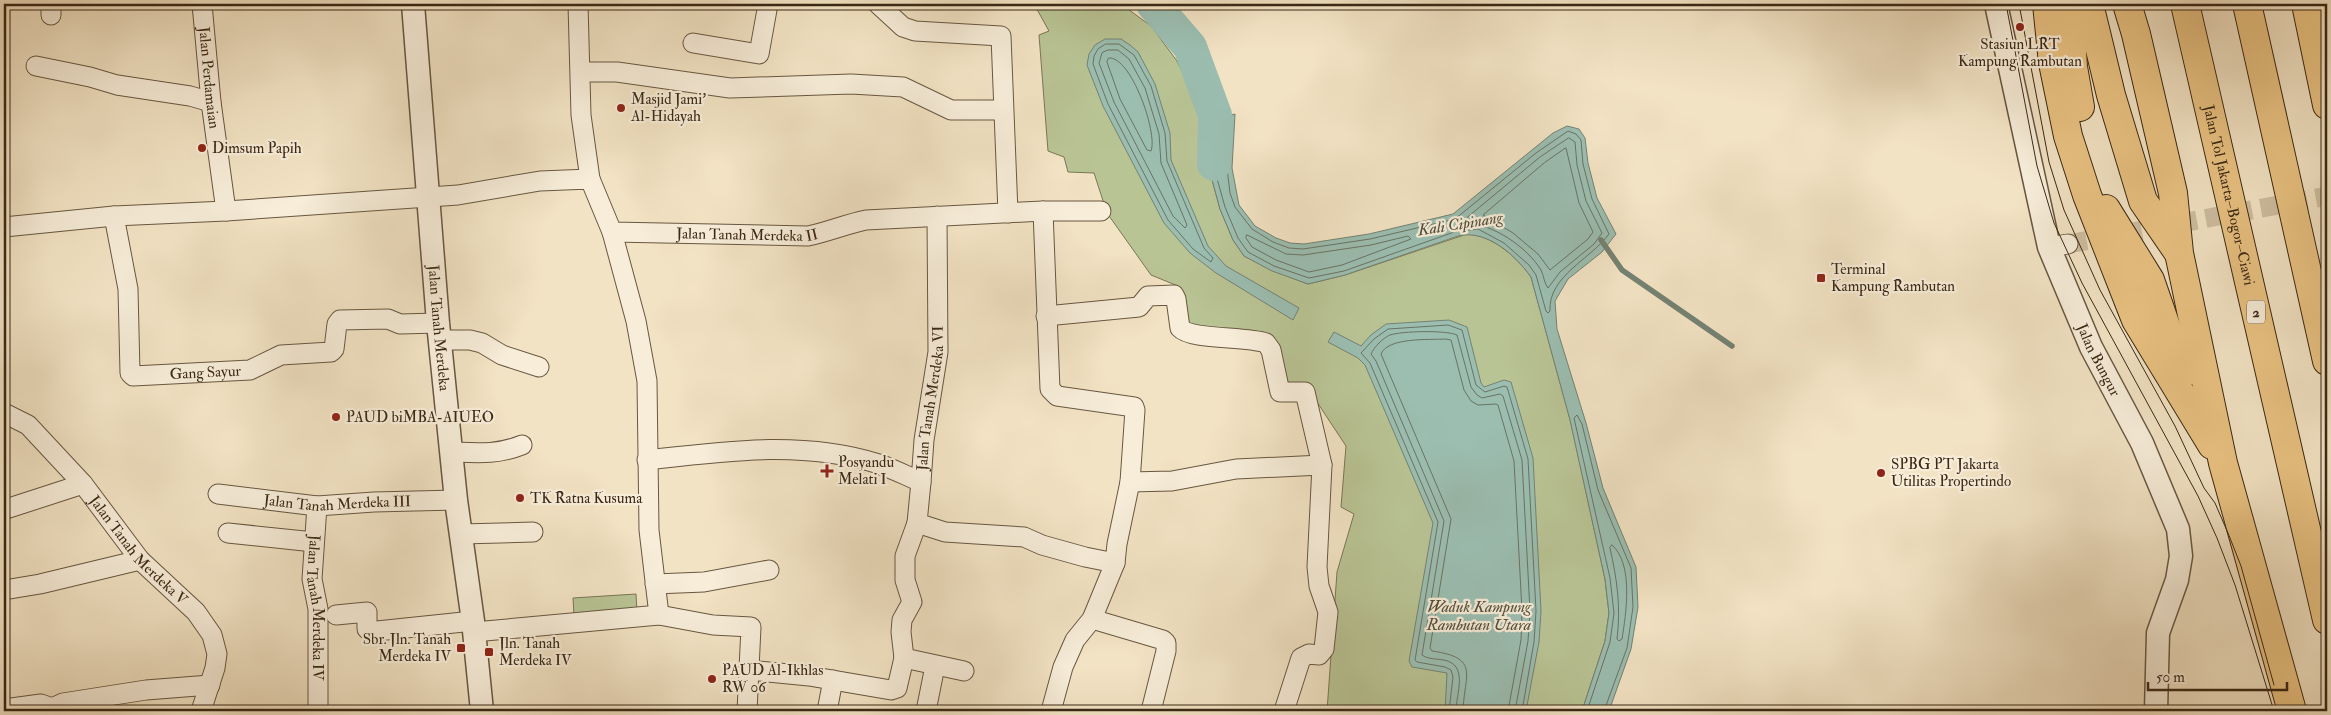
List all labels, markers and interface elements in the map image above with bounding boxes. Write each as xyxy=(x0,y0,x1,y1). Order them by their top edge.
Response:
marker: Stasiun LRT Kampung Rambutan xyxy=(2014,21,2026,33)
street label: Jalan Perdamaian xyxy=(193,25,224,130)
place label: Stasiun LRT Kampung Rambutan xyxy=(1958,35,2082,72)
place label: Masjid Jami' Al-Hidayah xyxy=(630,90,706,126)
marker: Masjid Jami' Al-Hidayah xyxy=(615,102,627,114)
street label: Jalan Tol Jakarta–Bogor–Ciawi xyxy=(2197,102,2259,287)
place label: Dimsum Papih xyxy=(212,139,302,159)
marker: Dimsum Papih xyxy=(196,142,208,154)
water label: Kali Cipinang xyxy=(1415,207,1505,241)
street label: Jalan Tanah Merdeka II xyxy=(675,224,820,246)
place label: Terminal Kampung Rambutan xyxy=(1831,260,1955,297)
street label: Jalan Tanah Merdeka xyxy=(422,263,454,393)
marker: Terminal Kampung Rambutan xyxy=(1815,272,1827,284)
road number: 2 xyxy=(2247,300,2265,324)
street label: Jalan Bungur xyxy=(2071,320,2125,400)
street label: Jalan Tanah Merdeka VI xyxy=(913,326,948,473)
street label: Gang Sayur xyxy=(169,361,242,384)
place label: PAUD biMBA-AIUEO xyxy=(346,408,494,427)
marker: PAUD biMBA-AIUEO xyxy=(330,411,342,423)
place label: Posyandu Melati I xyxy=(838,453,895,489)
place label: SPBG PT Jakarta Utilitas Propertindo xyxy=(1891,455,2011,492)
marker: Posyandu Melati I xyxy=(820,464,834,478)
marker: SPBG PT Jakarta Utilitas Propertindo xyxy=(1875,467,1887,479)
place label: TK Ratna Kusuma xyxy=(530,489,643,508)
street label: Jalan Tanah Merdeka III xyxy=(261,490,411,516)
street label: Jalan Tanah Merdeka V xyxy=(83,491,192,610)
marker: TK Ratna Kusuma xyxy=(514,492,526,504)
street label: Jalan Tanah Merdeka IV xyxy=(302,533,327,682)
water label: Waduk Kampung Rambutan Utara xyxy=(1426,597,1532,635)
place label: Sbr. Jln. Tanah Merdeka IV xyxy=(363,630,452,666)
place label: Jln. Tanah Merdeka IV xyxy=(498,634,573,670)
marker: Sbr. Jln. Tanah Merdeka IV xyxy=(455,642,467,654)
marker: Jln. Tanah Merdeka IV xyxy=(483,646,495,658)
scale bar xyxy=(2148,660,2287,692)
place label: PAUD Al-Ikhlas RW 06 xyxy=(722,661,823,697)
text: 50 m xyxy=(2156,668,2185,687)
marker: PAUD Al-Ikhlas RW 06 xyxy=(706,673,718,685)

